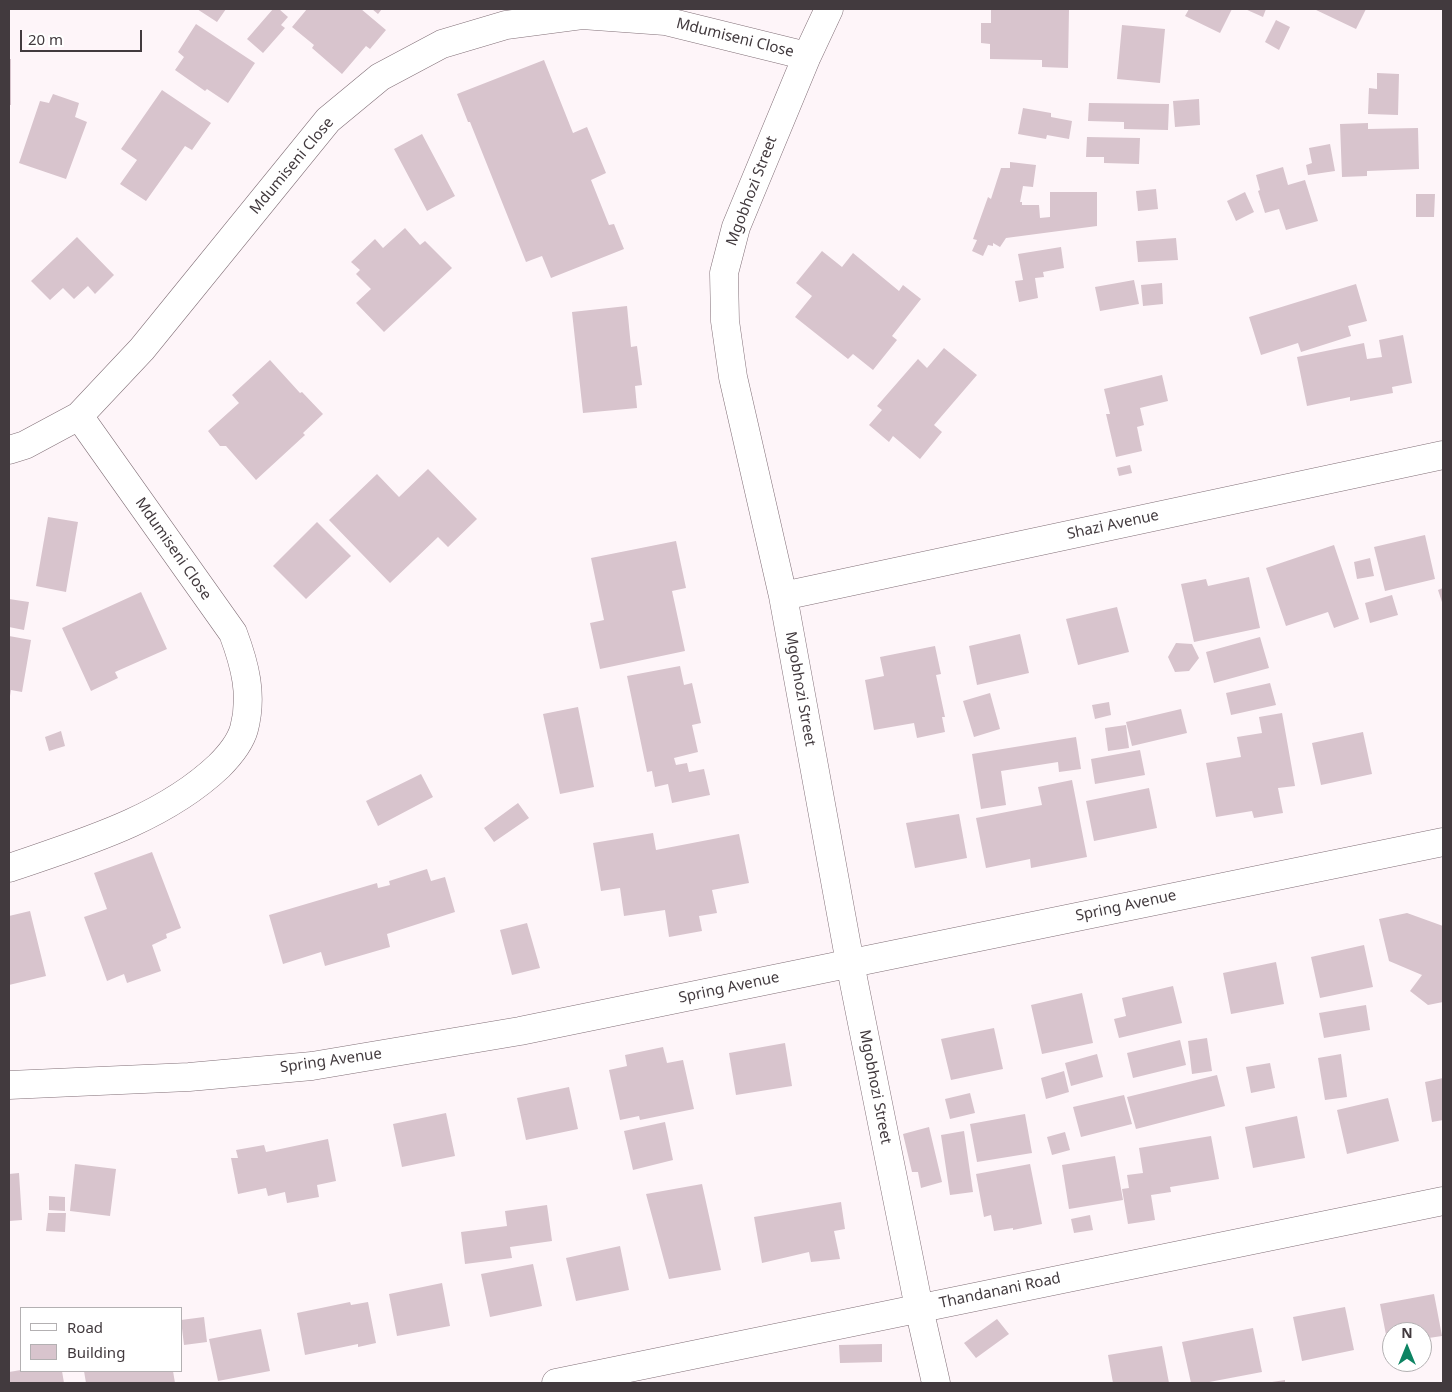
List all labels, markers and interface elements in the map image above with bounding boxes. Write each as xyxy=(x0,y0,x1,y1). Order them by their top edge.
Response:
street label: Mdumiseni Close xyxy=(674,15,796,61)
scale bar xyxy=(22,20,145,52)
text: 20 m xyxy=(28,29,63,49)
street label: Mdumiseni Close xyxy=(246,114,338,218)
street label: Mgobhozi Street xyxy=(723,134,781,248)
street label: Mdumiseni Close xyxy=(131,494,215,604)
street label: Shazi Avenue xyxy=(1065,506,1161,544)
street label: Mgobhozi Street xyxy=(781,630,819,748)
street label: Spring Avenue xyxy=(1074,887,1178,925)
street label: Spring Avenue xyxy=(677,969,781,1007)
street label: Mgobhozi Street xyxy=(855,1028,895,1146)
street label: Spring Avenue xyxy=(279,1045,383,1077)
street label: Thandanani Road xyxy=(938,1269,1062,1313)
legend xyxy=(20,1307,182,1372)
text: Road xyxy=(67,1317,103,1337)
north arrow xyxy=(1382,1322,1432,1372)
text: N xyxy=(1401,1323,1413,1342)
text: Building xyxy=(67,1342,125,1362)

